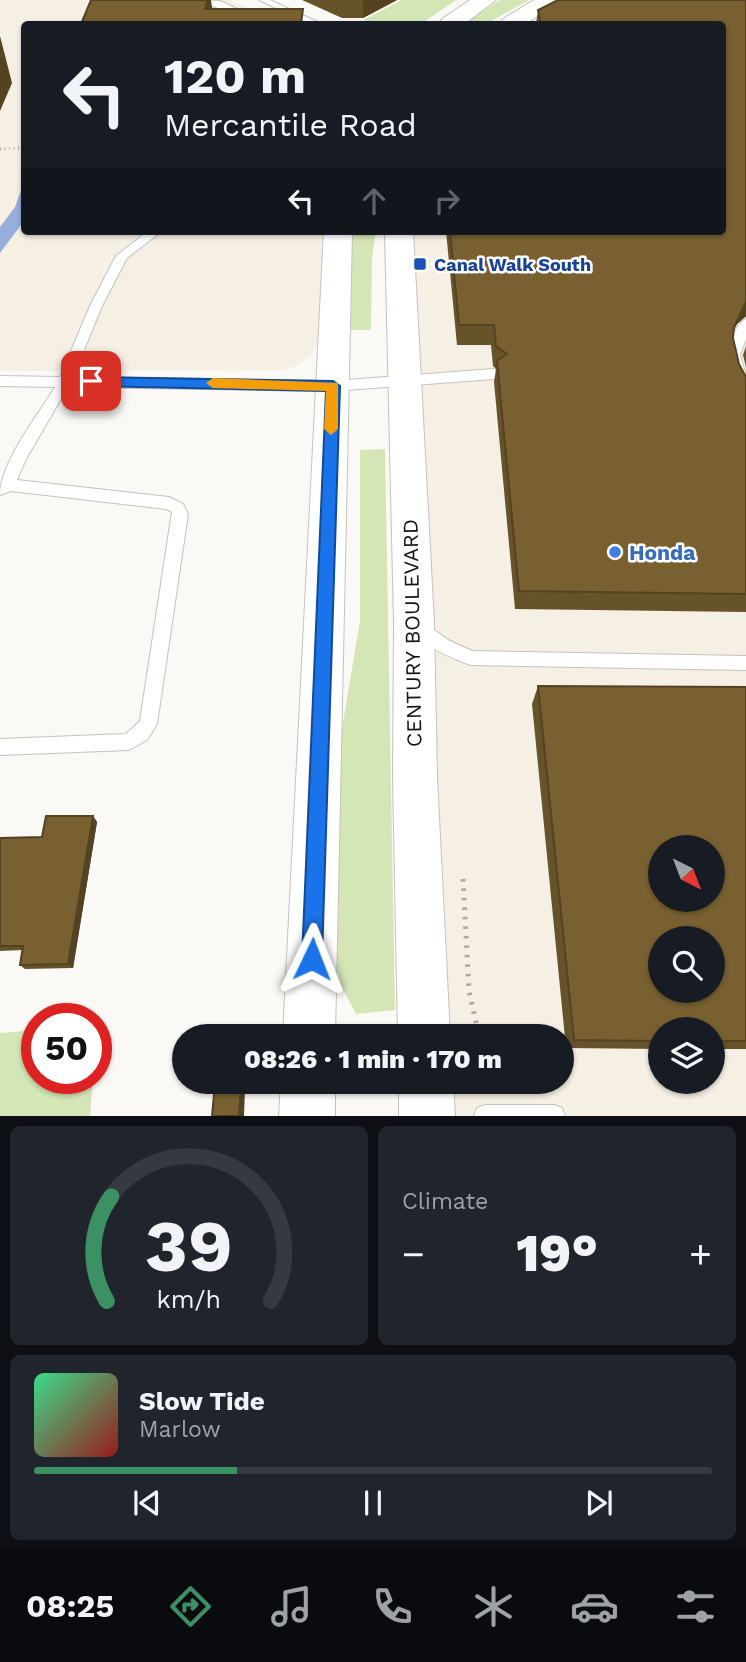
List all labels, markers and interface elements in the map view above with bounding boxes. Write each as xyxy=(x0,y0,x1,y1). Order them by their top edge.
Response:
text: 120 m xyxy=(164,47,306,105)
icon: left xyxy=(49,49,140,140)
text: Mercantile Road xyxy=(164,106,417,144)
icon: left xyxy=(282,182,320,220)
icon: ahead xyxy=(355,182,393,220)
icon: right xyxy=(428,182,466,220)
place label: Canal Walk South xyxy=(434,254,591,275)
marker: Canal Walk South xyxy=(412,256,428,272)
pin xyxy=(61,351,121,411)
icon: arrive xyxy=(72,362,110,400)
street label: CENTURY BOULEVARD xyxy=(398,519,426,747)
place label: Honda xyxy=(629,540,696,565)
marker: Honda xyxy=(607,544,623,560)
north arrow xyxy=(648,835,724,912)
map controls xyxy=(648,835,725,1094)
position arrow xyxy=(275,922,349,996)
button: search xyxy=(648,926,725,1003)
speed limit sign: 50 xyxy=(21,1003,112,1094)
button: layers xyxy=(648,1017,725,1094)
text: 08:26 · 1 min · 170 m xyxy=(244,1044,502,1074)
text: Climate xyxy=(402,1188,488,1215)
text: 39 xyxy=(145,1204,233,1290)
text: 19° xyxy=(516,1223,598,1284)
text: − xyxy=(402,1232,425,1276)
text: + xyxy=(689,1232,712,1276)
text: km/h xyxy=(157,1285,221,1314)
text: Slow Tide xyxy=(139,1386,265,1416)
text: Marlow xyxy=(139,1416,221,1443)
icon: previous xyxy=(128,1484,166,1522)
icon: pause xyxy=(354,1484,392,1522)
icon: next xyxy=(580,1484,618,1522)
icon: directions xyxy=(166,1582,215,1631)
icon: music xyxy=(267,1582,316,1631)
icon: phone xyxy=(368,1582,417,1631)
icon: climate xyxy=(469,1582,518,1631)
icon: car xyxy=(570,1582,619,1631)
icon: filters xyxy=(671,1582,720,1631)
text: 08:25 xyxy=(26,1587,114,1625)

